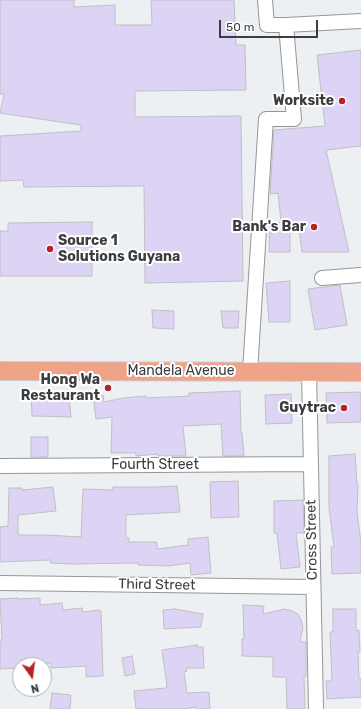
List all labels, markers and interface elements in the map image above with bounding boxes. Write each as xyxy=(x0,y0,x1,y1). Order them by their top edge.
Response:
scale bar xyxy=(221,12,320,38)
text: 50 m xyxy=(226,20,254,34)
place label: Worksite xyxy=(273,93,334,109)
marker: Worksite xyxy=(337,96,347,106)
place label: Bank's Bar xyxy=(232,219,306,235)
marker: Bank's Bar xyxy=(309,222,319,232)
place label: Source 1 Solutions Guyana xyxy=(58,233,180,266)
marker: Source 1 Solutions Guyana xyxy=(45,244,55,254)
street label: Mandela Avenue xyxy=(127,363,235,379)
place label: Hong Wa Restaurant xyxy=(21,372,100,404)
marker: Hong Wa Restaurant xyxy=(103,383,113,393)
place label: Guytrac xyxy=(279,400,336,416)
marker: Guytrac xyxy=(339,403,349,413)
street label: Fourth Street xyxy=(111,457,199,473)
street label: Cross Street xyxy=(303,499,321,581)
street label: Third Street xyxy=(118,576,196,594)
north arrow xyxy=(12,657,52,697)
text: N xyxy=(29,681,40,695)

